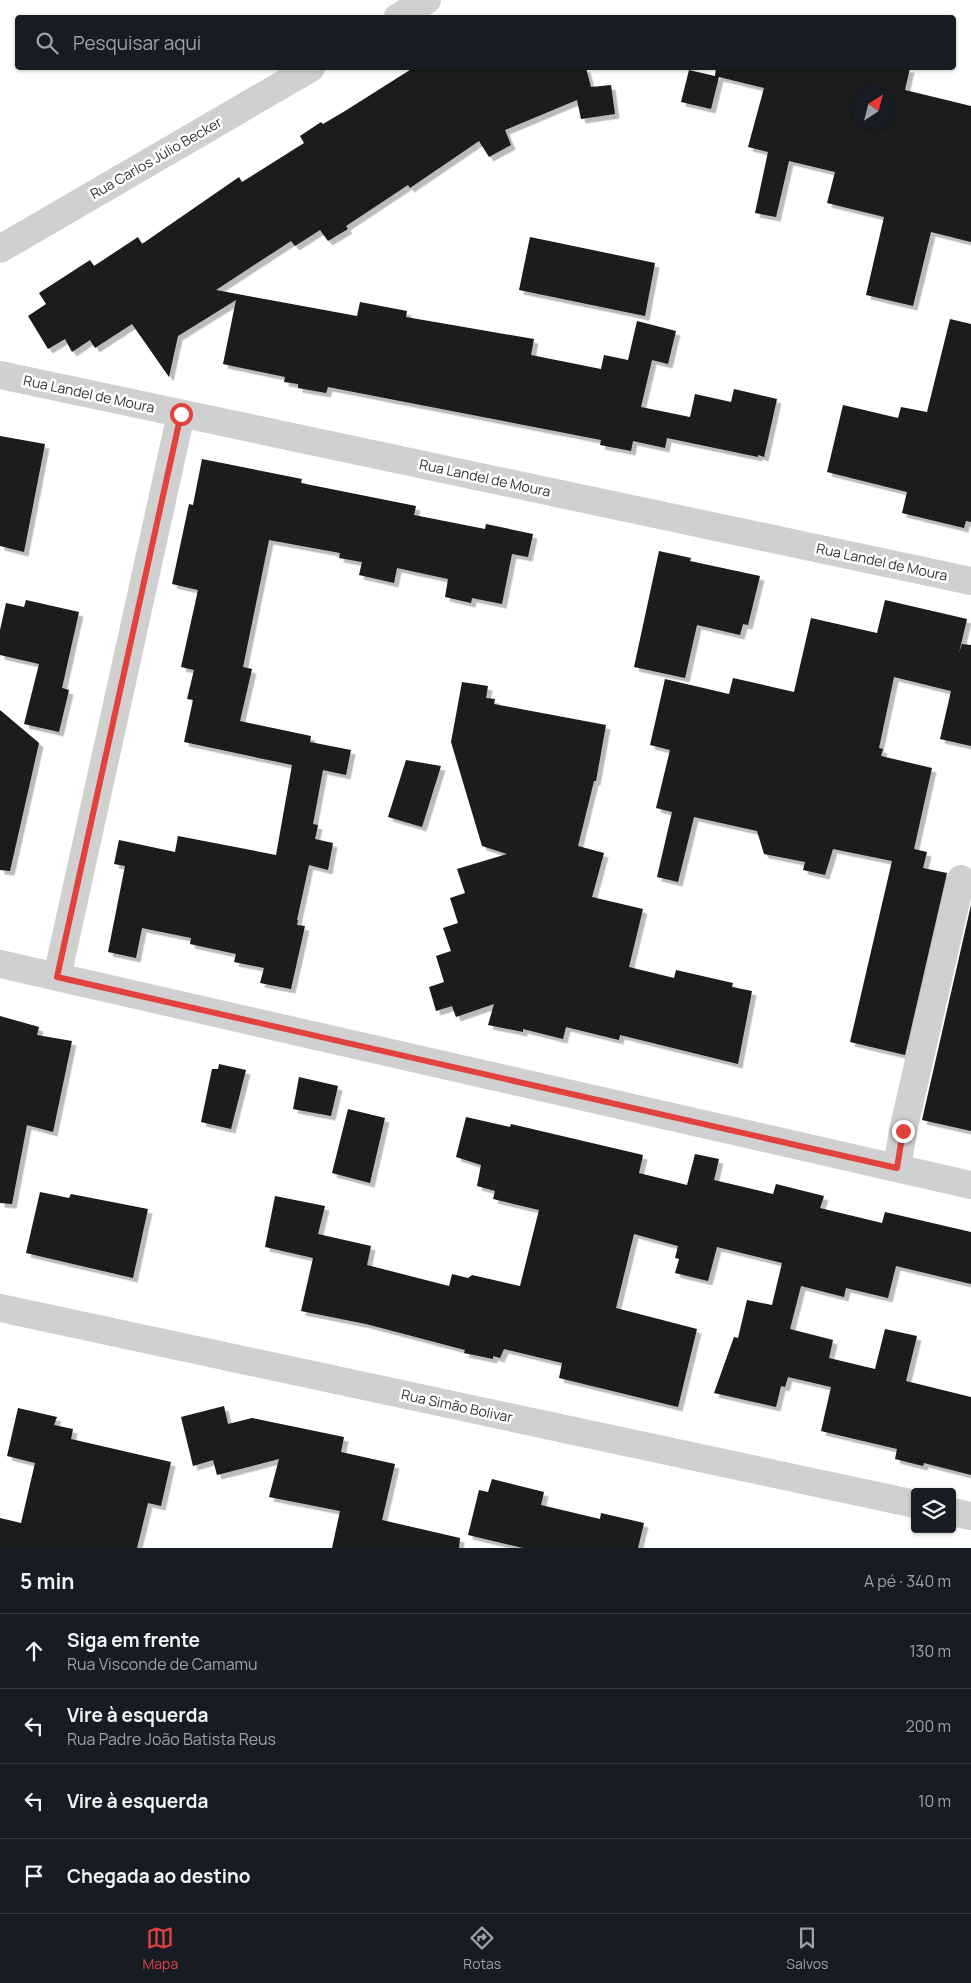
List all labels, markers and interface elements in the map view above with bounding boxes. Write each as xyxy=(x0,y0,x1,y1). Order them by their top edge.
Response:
search box xyxy=(15,15,956,70)
icon: search xyxy=(33,29,61,57)
text: Pesquisar aqui xyxy=(73,30,201,56)
north arrow xyxy=(851,85,896,130)
street label: Rua Carlos Júlio Becker xyxy=(86,112,225,203)
street label: Rua Landel de Moura xyxy=(22,370,156,417)
route start xyxy=(170,403,193,426)
street label: Rua Landel de Moura xyxy=(418,454,552,501)
street label: Rua Landel de Moura xyxy=(815,538,949,585)
route end xyxy=(892,1120,915,1143)
street label: Rua Simão Bolivar xyxy=(400,1384,514,1427)
map controls xyxy=(911,1488,956,1533)
button: layers xyxy=(911,1488,956,1533)
text: 5 min xyxy=(20,1567,74,1595)
text: A pé · 340 m xyxy=(864,1570,951,1592)
text: Siga em frente xyxy=(67,1627,200,1653)
icon: ahead xyxy=(20,1637,48,1665)
text: 130 m xyxy=(909,1640,951,1662)
text: Rua Visconde de Camamu xyxy=(67,1653,258,1675)
text: Vire à esquerda xyxy=(67,1702,208,1728)
icon: left xyxy=(20,1712,48,1740)
text: 200 m xyxy=(906,1715,951,1737)
text: Rua Padre João Batista Reus xyxy=(67,1728,276,1750)
icon: left xyxy=(20,1787,48,1815)
text: Vire à esquerda xyxy=(67,1788,208,1814)
text: 10 m xyxy=(918,1790,951,1812)
icon: arrive xyxy=(20,1862,48,1890)
text: Chegada ao destino xyxy=(67,1863,250,1889)
tab: Mapa xyxy=(143,1924,178,1973)
tab: Rotas xyxy=(463,1924,501,1973)
tab: Salvos xyxy=(786,1924,828,1973)

